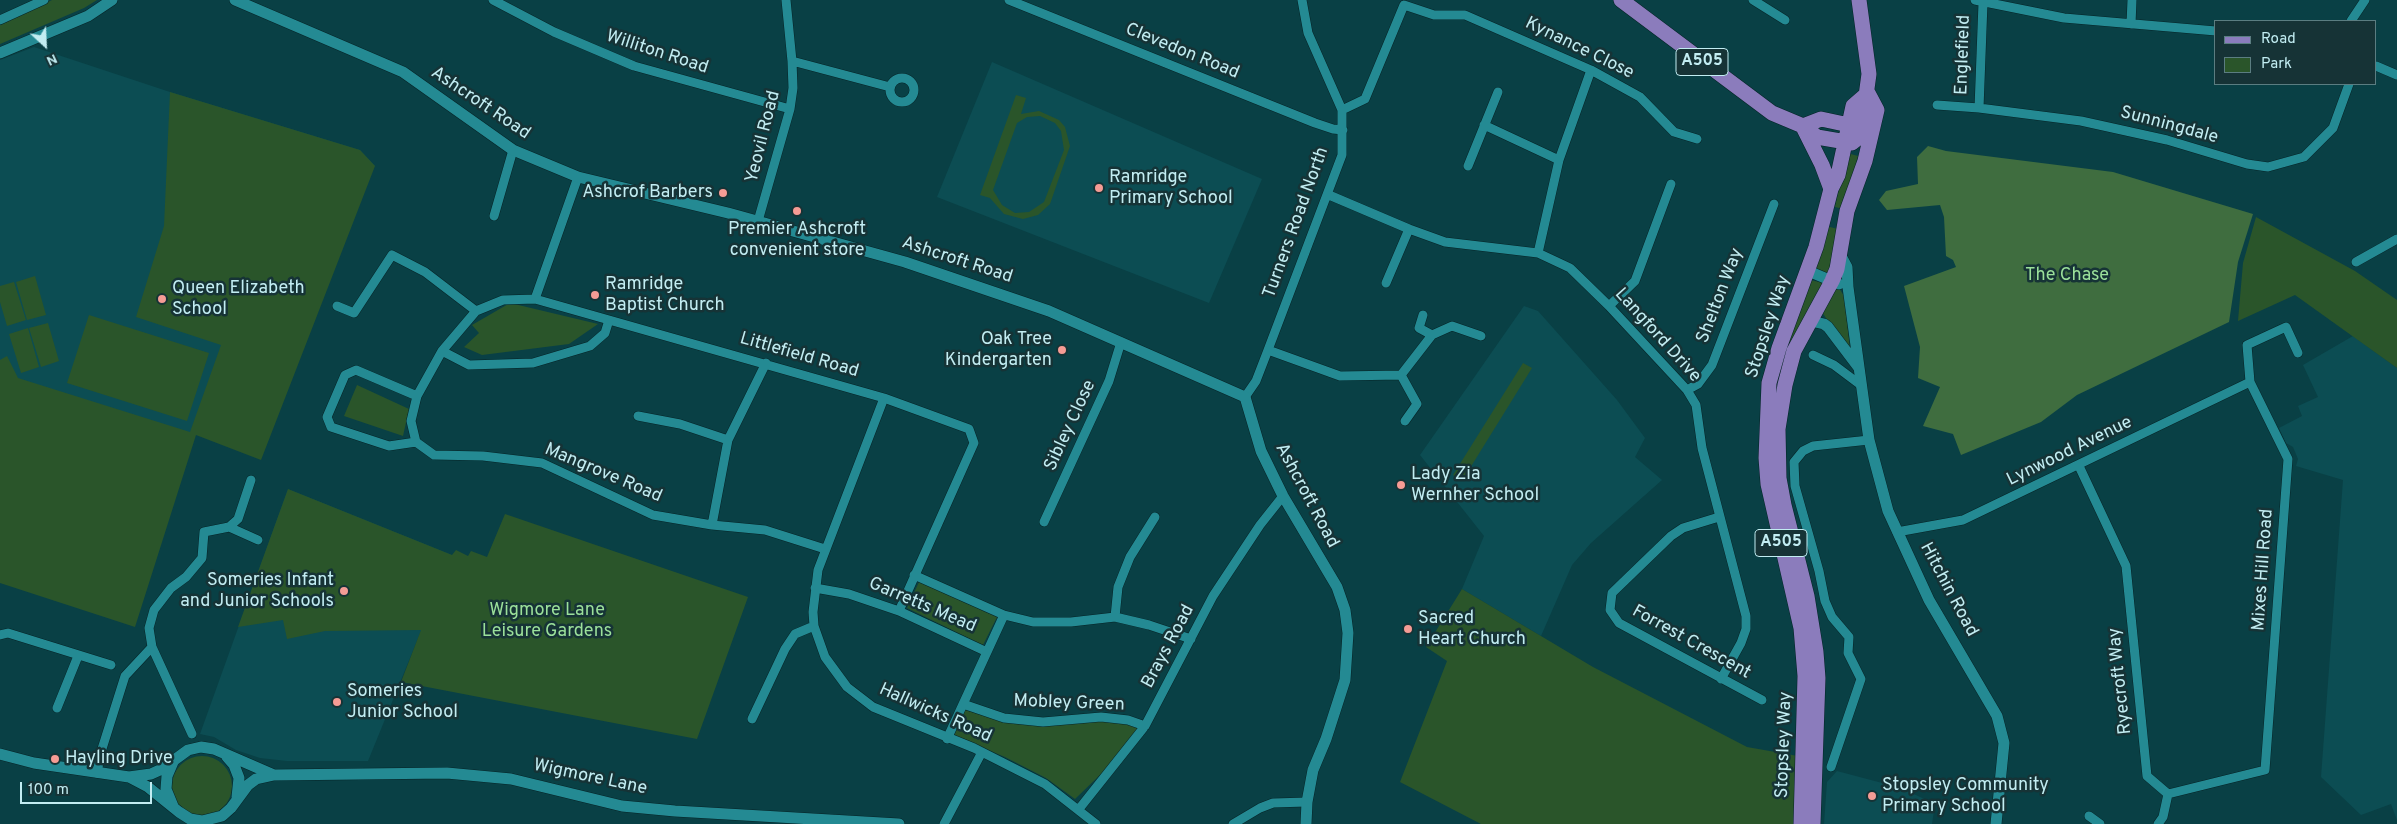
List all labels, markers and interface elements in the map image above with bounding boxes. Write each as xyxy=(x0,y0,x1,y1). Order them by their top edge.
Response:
street label: Kynance Close xyxy=(1521,13,1637,85)
street label: Englefield xyxy=(1952,14,1976,96)
street label: Clevedon Road xyxy=(1122,19,1242,85)
north arrow xyxy=(20,20,70,70)
legend xyxy=(2214,20,2377,85)
street label: Williton Road xyxy=(603,26,711,80)
text: Road xyxy=(2261,30,2296,49)
road number: A505 xyxy=(1676,48,1728,76)
text: N xyxy=(43,49,60,69)
text: Park xyxy=(2261,55,2292,74)
street label: Ashcroft Road xyxy=(426,63,534,145)
street label: Yeovil Road xyxy=(742,89,786,185)
street label: Sunningdale xyxy=(2118,103,2220,149)
street label: Turners Road North xyxy=(1260,145,1334,301)
place label: Ramridge Primary School xyxy=(1109,167,1233,210)
place label: Ashcrof Barbers xyxy=(582,182,713,204)
marker: Ramridge Primary School xyxy=(1093,182,1105,194)
marker: Ashcrof Barbers xyxy=(717,187,729,199)
marker: Premier Ashcroft convenient store xyxy=(791,205,803,217)
place label: Premier Ashcroft convenient store xyxy=(728,219,866,262)
street label: Ashcroft Road xyxy=(899,233,1015,289)
street label: Shelton Way xyxy=(1693,245,1749,347)
park label: The Chase xyxy=(2025,265,2109,287)
street label: Stopsley Way xyxy=(1742,273,1796,381)
place label: Ramridge Baptist Church xyxy=(605,274,725,316)
place label: Queen Elizabeth School xyxy=(172,278,305,320)
street label: Langford Drive xyxy=(1609,284,1705,388)
marker: Ramridge Baptist Church xyxy=(589,289,601,301)
marker: Queen Elizabeth School xyxy=(156,293,168,305)
street label: Littlefield Road xyxy=(737,329,861,383)
place label: Oak Tree Kindergarten xyxy=(945,329,1052,372)
marker: Oak Tree Kindergarten xyxy=(1056,344,1068,356)
street label: Sibley Close xyxy=(1041,377,1101,475)
street label: Lynwood Avenue xyxy=(2004,412,2136,492)
street label: Mangrove Road xyxy=(541,440,665,508)
street label: Ashcroft Road xyxy=(1269,440,1343,552)
place label: Lady Zia Wernher School xyxy=(1411,464,1539,506)
marker: Lady Zia Wernher School xyxy=(1395,479,1407,491)
street label: Mixes Hill Road xyxy=(2249,508,2279,632)
road number: A505 xyxy=(1755,530,1807,556)
street label: Hitchin Road xyxy=(1914,539,1982,641)
place label: Someries Infant and Junior Schools xyxy=(180,570,334,612)
street label: Garretts Mead xyxy=(865,574,979,638)
marker: Someries Infant and Junior Schools xyxy=(338,585,350,597)
park label: Wigmore Lane Leisure Gardens xyxy=(482,600,612,642)
street label: Forrest Crescent xyxy=(1628,601,1754,685)
street label: Brays Road xyxy=(1138,602,1200,692)
place label: Sacred Heart Church xyxy=(1418,608,1526,650)
marker: Sacred Heart Church xyxy=(1402,623,1414,635)
street label: Ryecroft Way xyxy=(2105,626,2137,736)
street label: Hallwicks Road xyxy=(875,680,995,748)
place label: Someries Junior School xyxy=(347,681,458,724)
street label: Mobley Green xyxy=(1013,691,1125,717)
street label: Stopsley Way xyxy=(1772,691,1798,799)
marker: Someries Junior School xyxy=(331,696,343,708)
place label: Hayling Drive xyxy=(65,748,173,770)
marker: Hayling Drive xyxy=(49,753,61,765)
street label: Wigmore Lane xyxy=(531,755,649,801)
scale bar xyxy=(22,772,155,804)
place label: Stopsley Community Primary School xyxy=(1882,775,2049,818)
text: 100 m xyxy=(28,781,69,800)
marker: Stopsley Community Primary School xyxy=(1866,790,1878,802)

